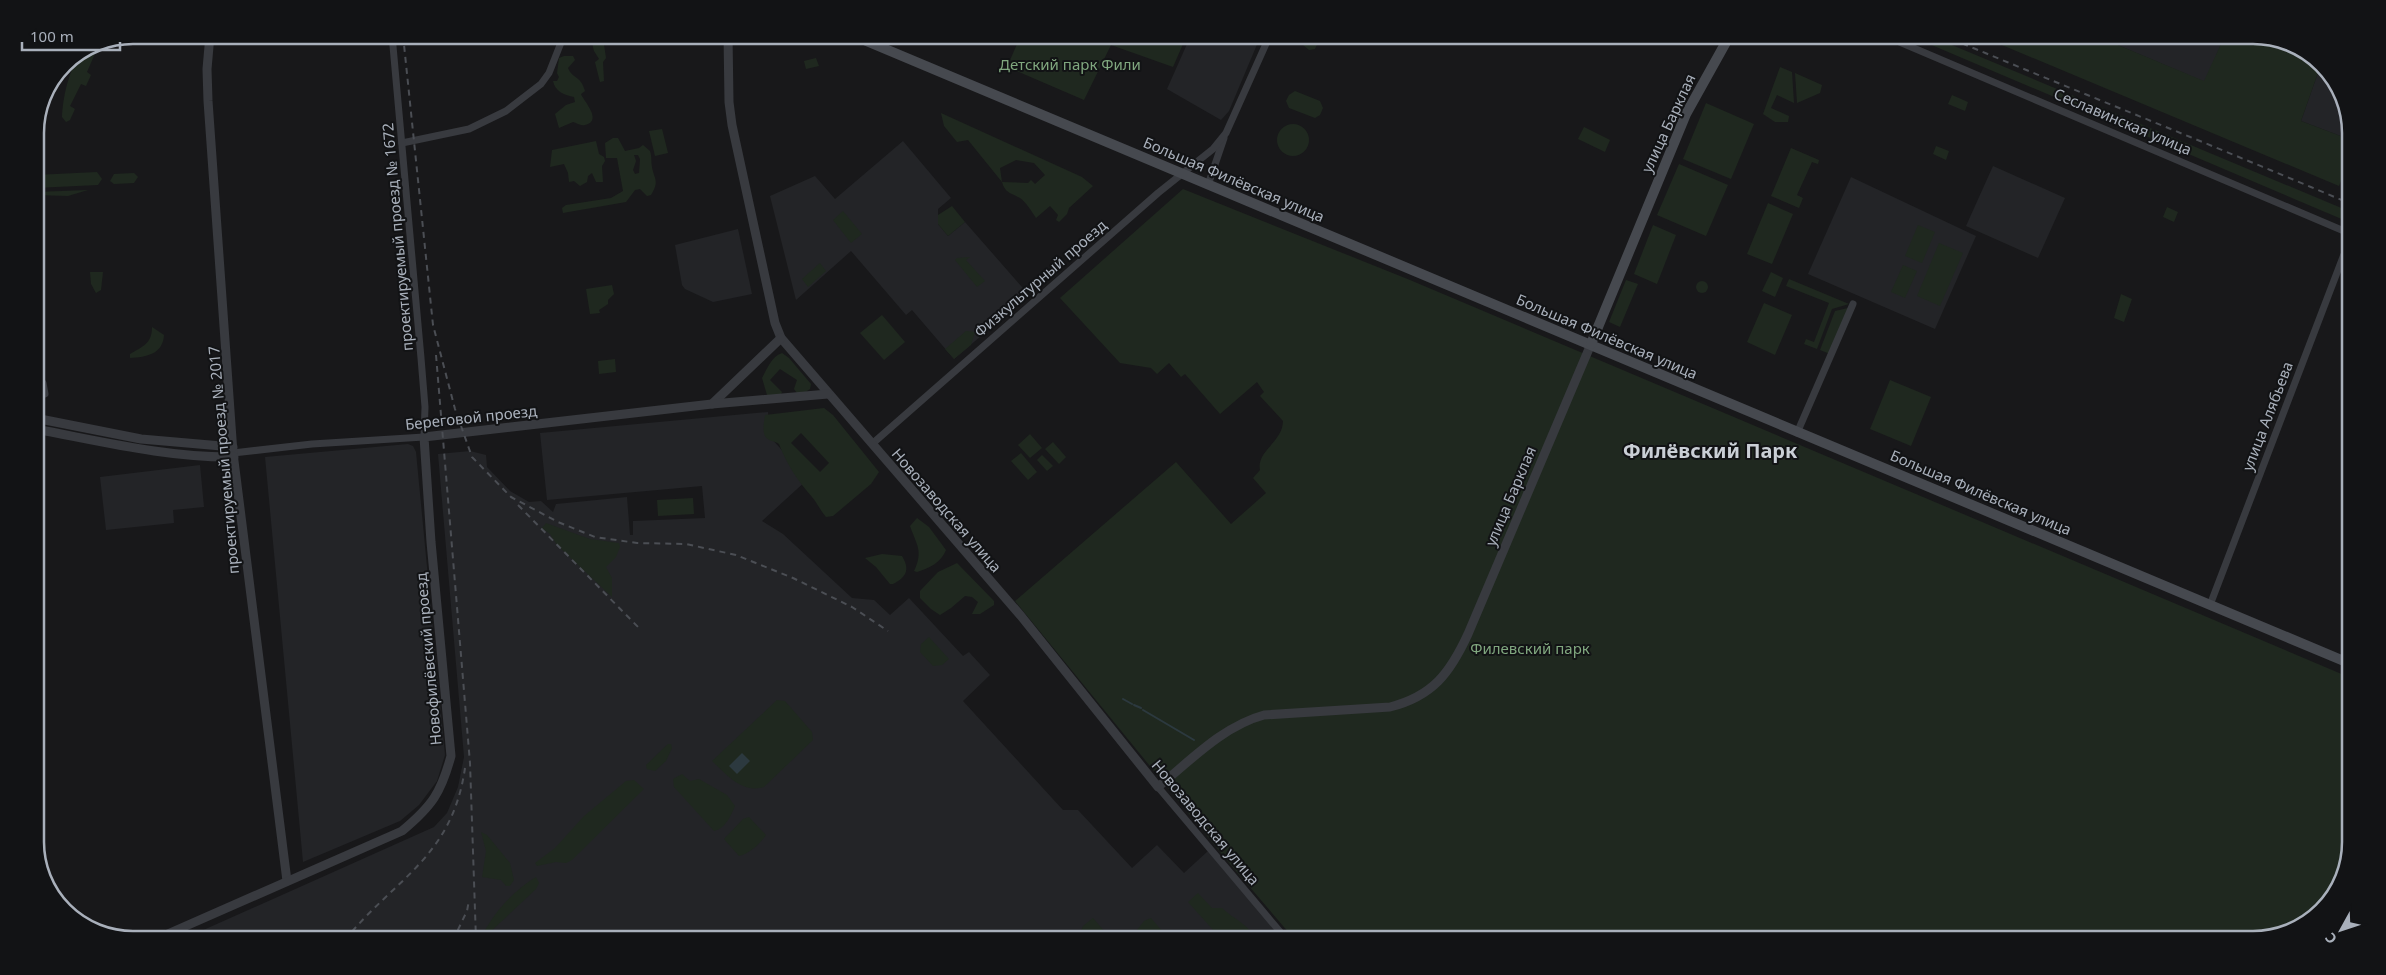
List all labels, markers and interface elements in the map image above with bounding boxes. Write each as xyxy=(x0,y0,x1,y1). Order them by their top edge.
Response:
scale bar xyxy=(22,20,120,52)
text: 100 m xyxy=(30,26,74,46)
park label: Детский парк Фили xyxy=(999,54,1141,74)
street label: улица Барклая xyxy=(1636,70,1700,176)
street label: Сеславинская улица xyxy=(2051,83,2195,159)
street label: проектируемый проезд № 1672 xyxy=(377,122,417,352)
street label: Большая Филёвская улица xyxy=(1140,132,1328,226)
street label: Физкультурный проезд xyxy=(970,215,1110,341)
street label: Большая Филёвская улица xyxy=(1513,289,1701,383)
street label: проектируемый проезд № 2017 xyxy=(203,345,243,575)
street label: улица Алябьева xyxy=(2237,358,2297,474)
street label: Береговой проезд xyxy=(404,400,538,434)
district label: Филёвский Парк xyxy=(1623,437,1798,464)
street label: улица Барклая xyxy=(1480,443,1540,549)
street label: Новозаводская улица xyxy=(888,444,1006,576)
street label: Большая Филёвская улица xyxy=(1887,445,2075,539)
street label: Новофилёвский проезд xyxy=(410,572,446,746)
park label: Филевский парк xyxy=(1470,638,1590,658)
street label: Новозаводская улица xyxy=(1148,755,1264,889)
north arrow xyxy=(2316,905,2366,955)
text: С xyxy=(2320,929,2341,948)

